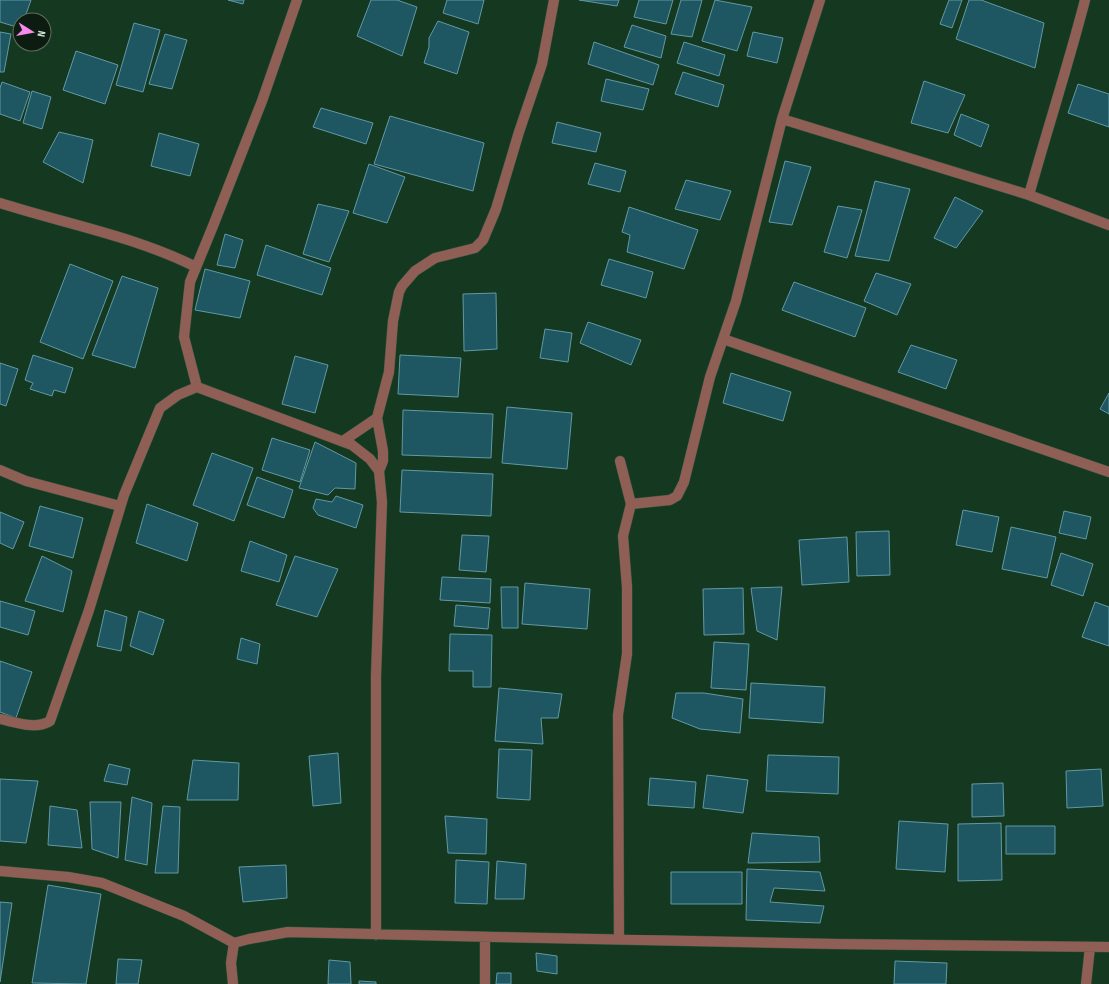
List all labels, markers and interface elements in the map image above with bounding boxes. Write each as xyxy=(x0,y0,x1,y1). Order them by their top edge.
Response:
north arrow xyxy=(12,12,52,52)
text: N xyxy=(34,30,48,38)

